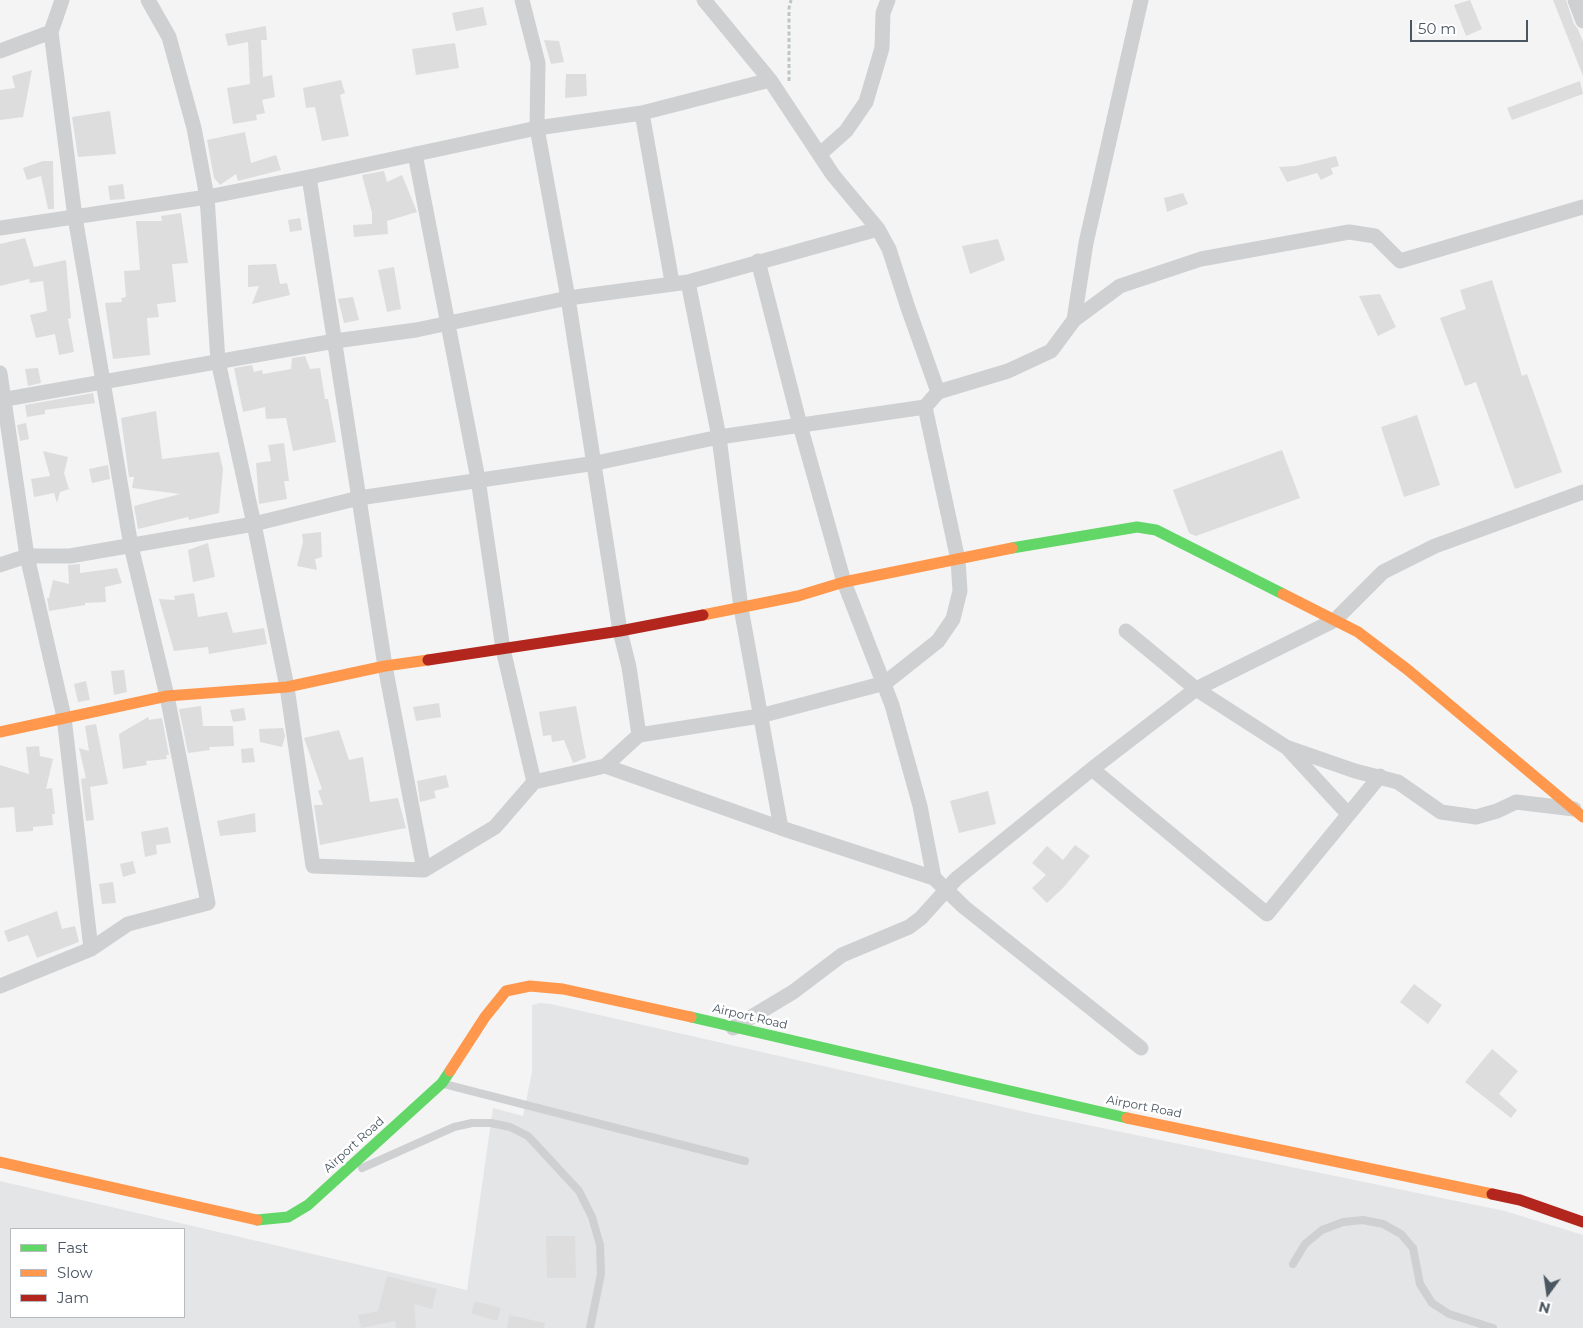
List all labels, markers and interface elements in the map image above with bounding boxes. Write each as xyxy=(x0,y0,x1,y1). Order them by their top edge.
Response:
scale bar xyxy=(1413,10,1530,42)
text: 50 m xyxy=(1418,19,1456,38)
street label: Airport Road xyxy=(711,1001,789,1033)
street label: Airport Road xyxy=(1105,1093,1183,1121)
street label: Airport Road xyxy=(321,1114,387,1176)
legend xyxy=(10,1228,185,1318)
text: Fast xyxy=(57,1238,88,1257)
text: Slow xyxy=(57,1263,93,1282)
north arrow xyxy=(1523,1268,1573,1318)
text: Jam xyxy=(57,1288,89,1307)
text: N xyxy=(1537,1297,1552,1318)

